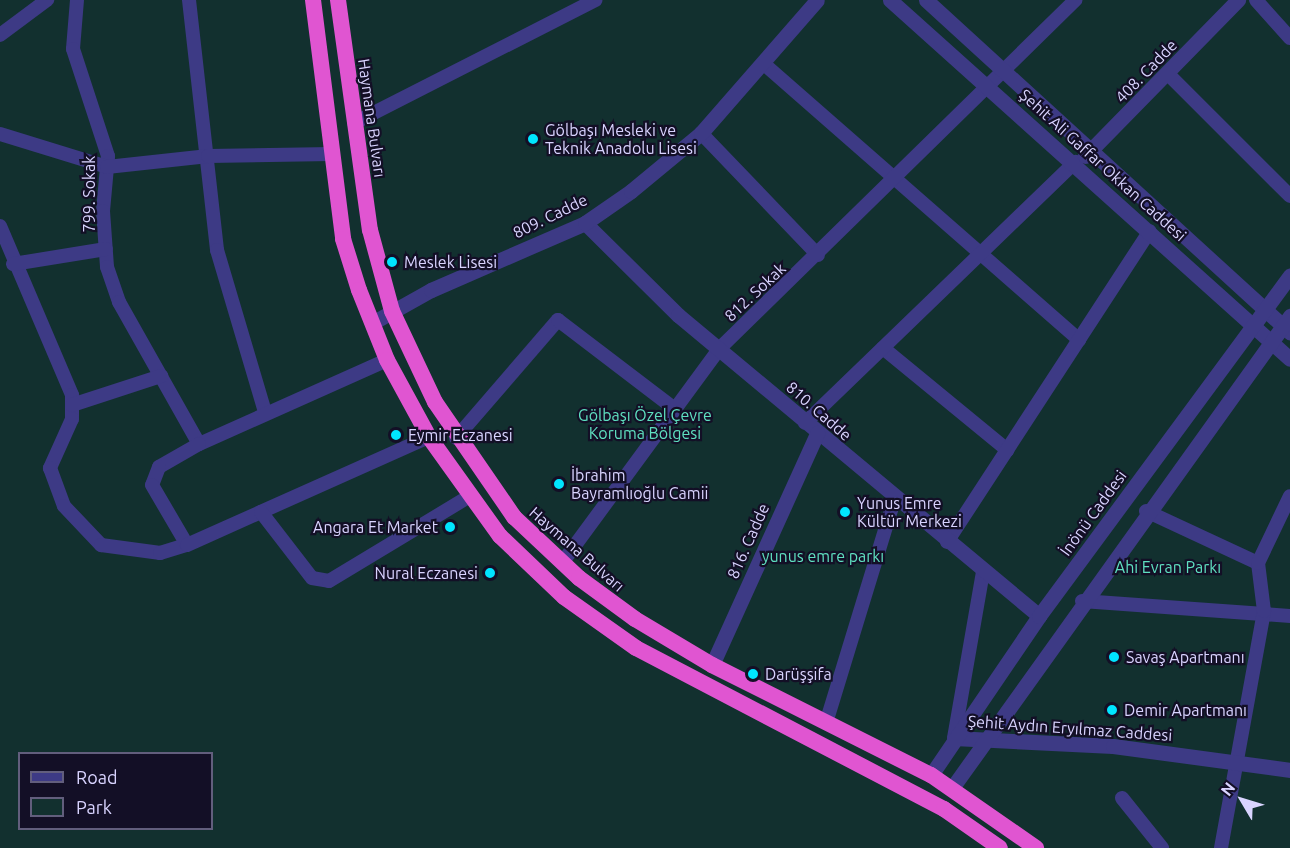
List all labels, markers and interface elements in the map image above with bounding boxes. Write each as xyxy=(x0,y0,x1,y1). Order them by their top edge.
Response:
street label: 408. Cadde xyxy=(1111,35,1181,107)
street label: Haymana Bulvarı xyxy=(354,57,390,179)
street label: Şehit Ali Gaffar Okkan Caddesi xyxy=(1016,85,1190,245)
place label: Gölbaşı Mesleki ve Teknik Anadolu Lisesi xyxy=(545,120,697,158)
marker: Gölbaşı Mesleki ve Teknik Anadolu Lisesi xyxy=(526,132,540,146)
street label: 799. Sokak xyxy=(79,156,99,232)
street label: 809. Cadde xyxy=(510,190,590,242)
place label: Meslek Lisesi xyxy=(404,252,497,272)
marker: Meslek Lisesi xyxy=(385,255,399,269)
street label: 812. Sokak xyxy=(720,259,790,325)
street label: 810. Cadde xyxy=(782,377,856,445)
park label: Gölbaşı Özel Çevre Koruma Bölgesi xyxy=(578,405,712,443)
place label: Eymir Eczanesi xyxy=(408,425,513,445)
marker: Eymir Eczanesi xyxy=(389,428,403,442)
place label: İbrahim Bayramlıoğlu Camii xyxy=(571,465,708,503)
street label: İnönü Caddesi xyxy=(1056,467,1130,559)
marker: İbrahim Bayramlıoğlu Camii xyxy=(552,477,566,491)
place label: Yunus Emre Kültür Merkezi xyxy=(857,493,962,531)
street label: 816. Cadde xyxy=(723,500,773,582)
street label: Haymana Bulvarı xyxy=(526,503,628,595)
marker: Yunus Emre Kültür Merkezi xyxy=(838,505,852,519)
place label: Angara Et Market xyxy=(313,517,438,537)
marker: Angara Et Market xyxy=(443,520,457,534)
park label: yunus emre parkı xyxy=(762,546,884,566)
park label: Ahi Evran Parkı xyxy=(1115,557,1221,577)
place label: Nural Eczanesi xyxy=(375,563,478,583)
marker: Nural Eczanesi xyxy=(483,566,497,580)
place label: Savaş Apartmanı xyxy=(1126,647,1245,667)
marker: Savaş Apartmanı xyxy=(1107,650,1121,664)
place label: Darüşşifa xyxy=(765,664,832,684)
marker: Darüşşifa xyxy=(746,667,760,681)
place label: Demir Apartmanı xyxy=(1124,700,1247,720)
marker: Demir Apartmanı xyxy=(1105,703,1119,717)
street label: Şehit Aydın Eryılmaz Caddesi xyxy=(967,711,1173,745)
legend xyxy=(18,752,213,830)
text: Road xyxy=(76,767,118,787)
north arrow xyxy=(1212,770,1272,830)
text: N xyxy=(1217,779,1239,799)
text: Park xyxy=(76,797,112,817)

